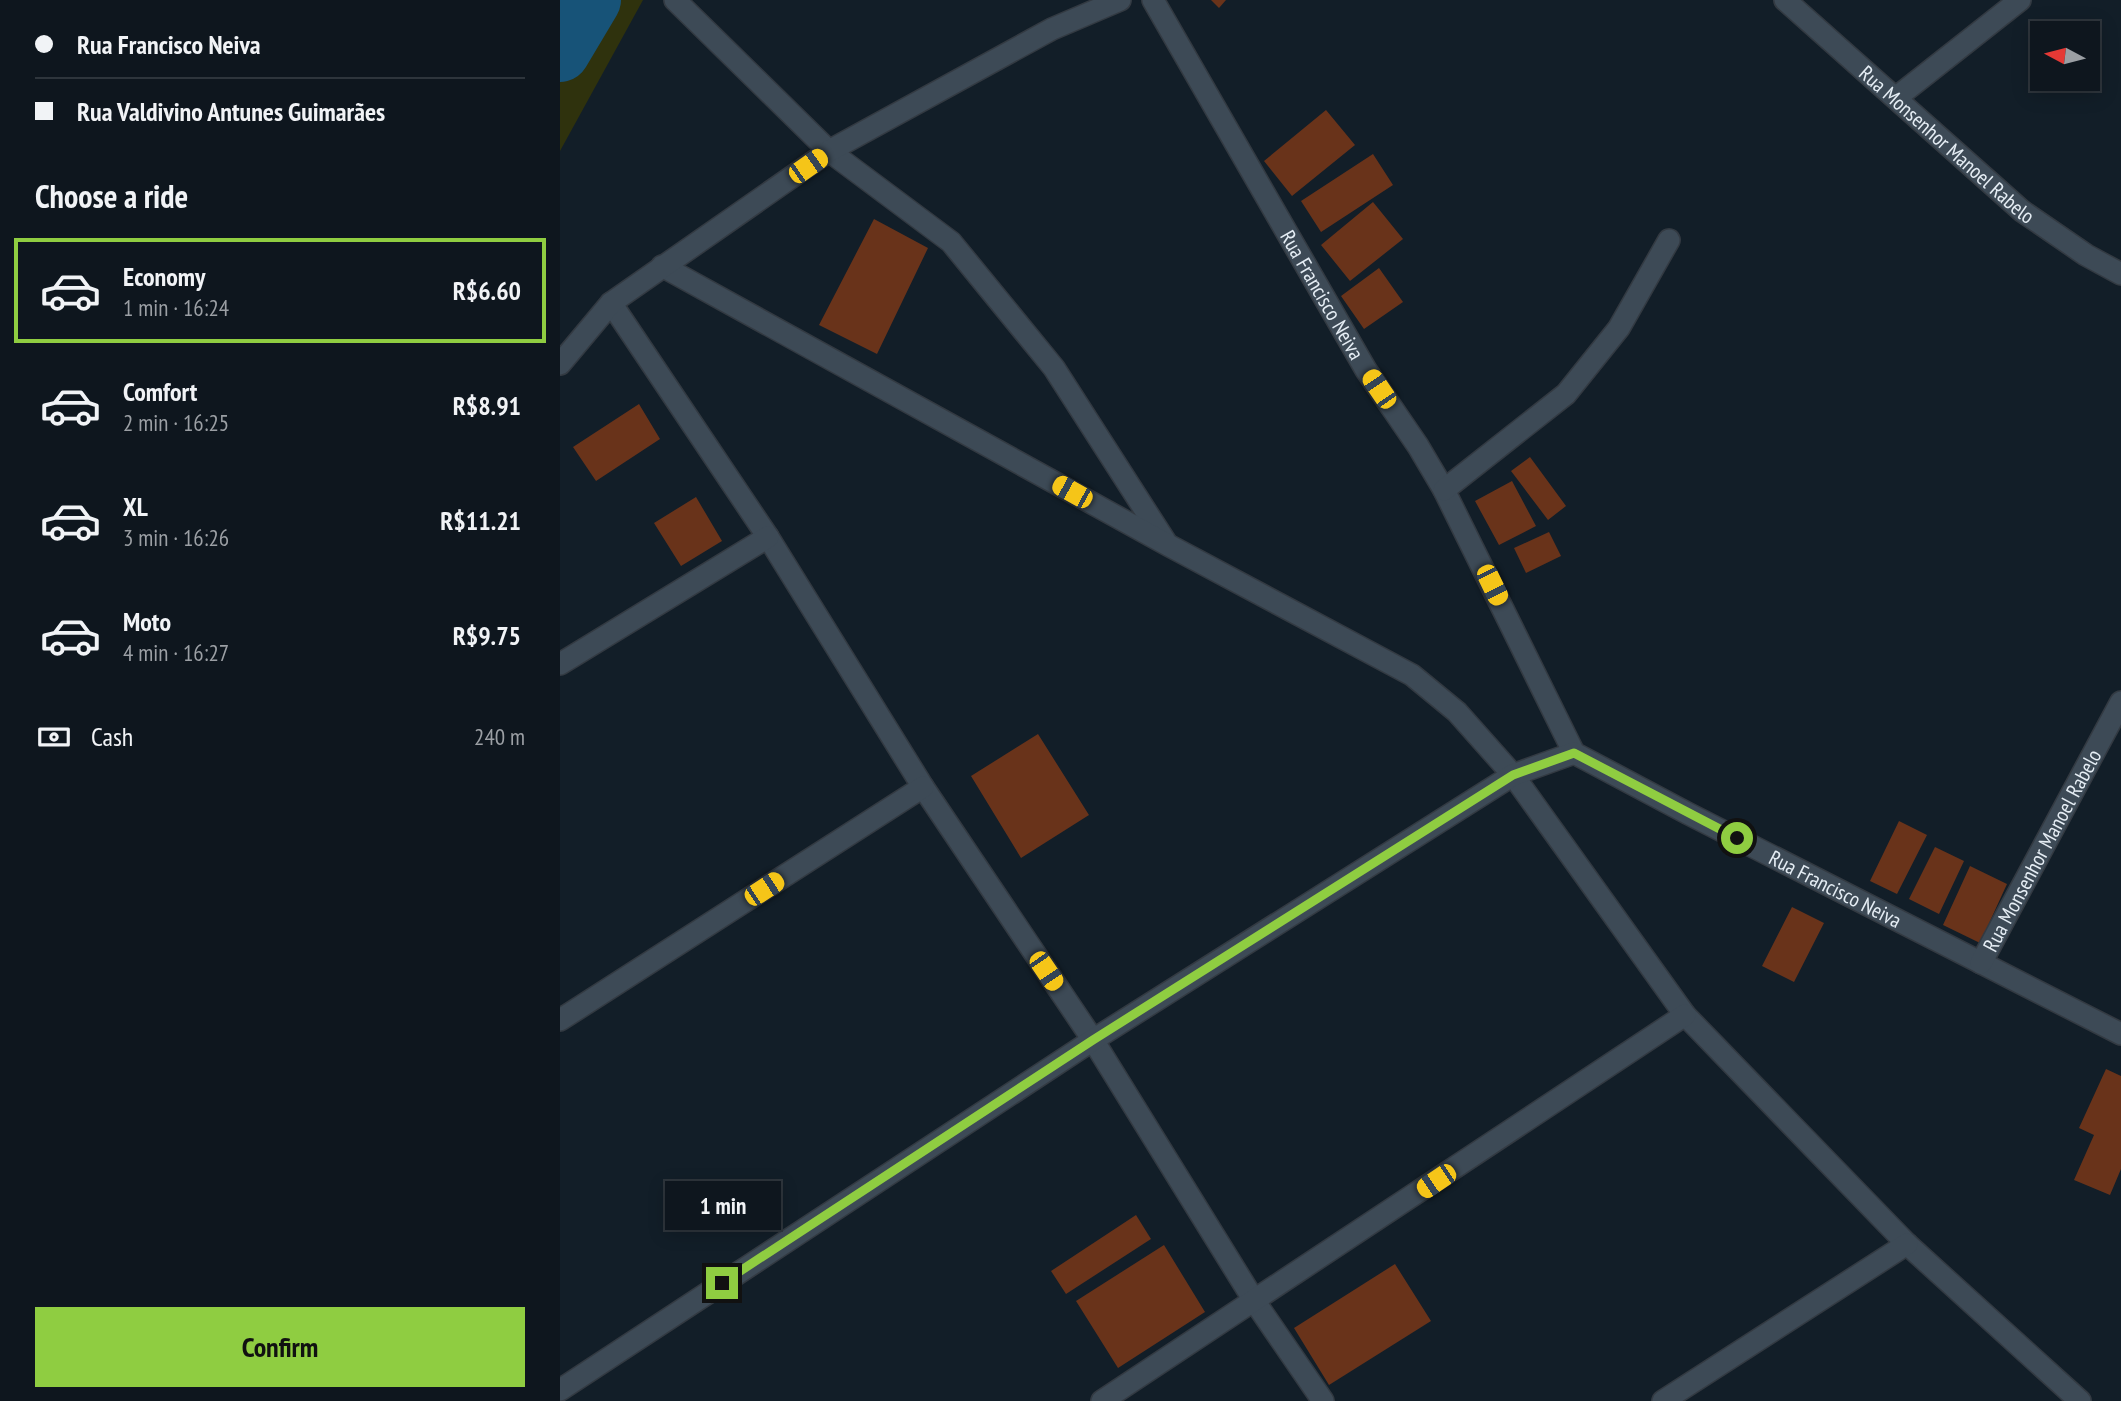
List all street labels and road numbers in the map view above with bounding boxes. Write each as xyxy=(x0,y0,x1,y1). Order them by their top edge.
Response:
street label: Rua Monsenhor Manoel Rabelo xyxy=(1854,59,2040,229)
street label: Rua Francisco Neiva xyxy=(1275,225,1371,364)
street label: Rua Monsenhor Manoel Rabelo xyxy=(1976,744,2107,956)
street label: Rua Francisco Neiva xyxy=(1765,844,1906,934)

